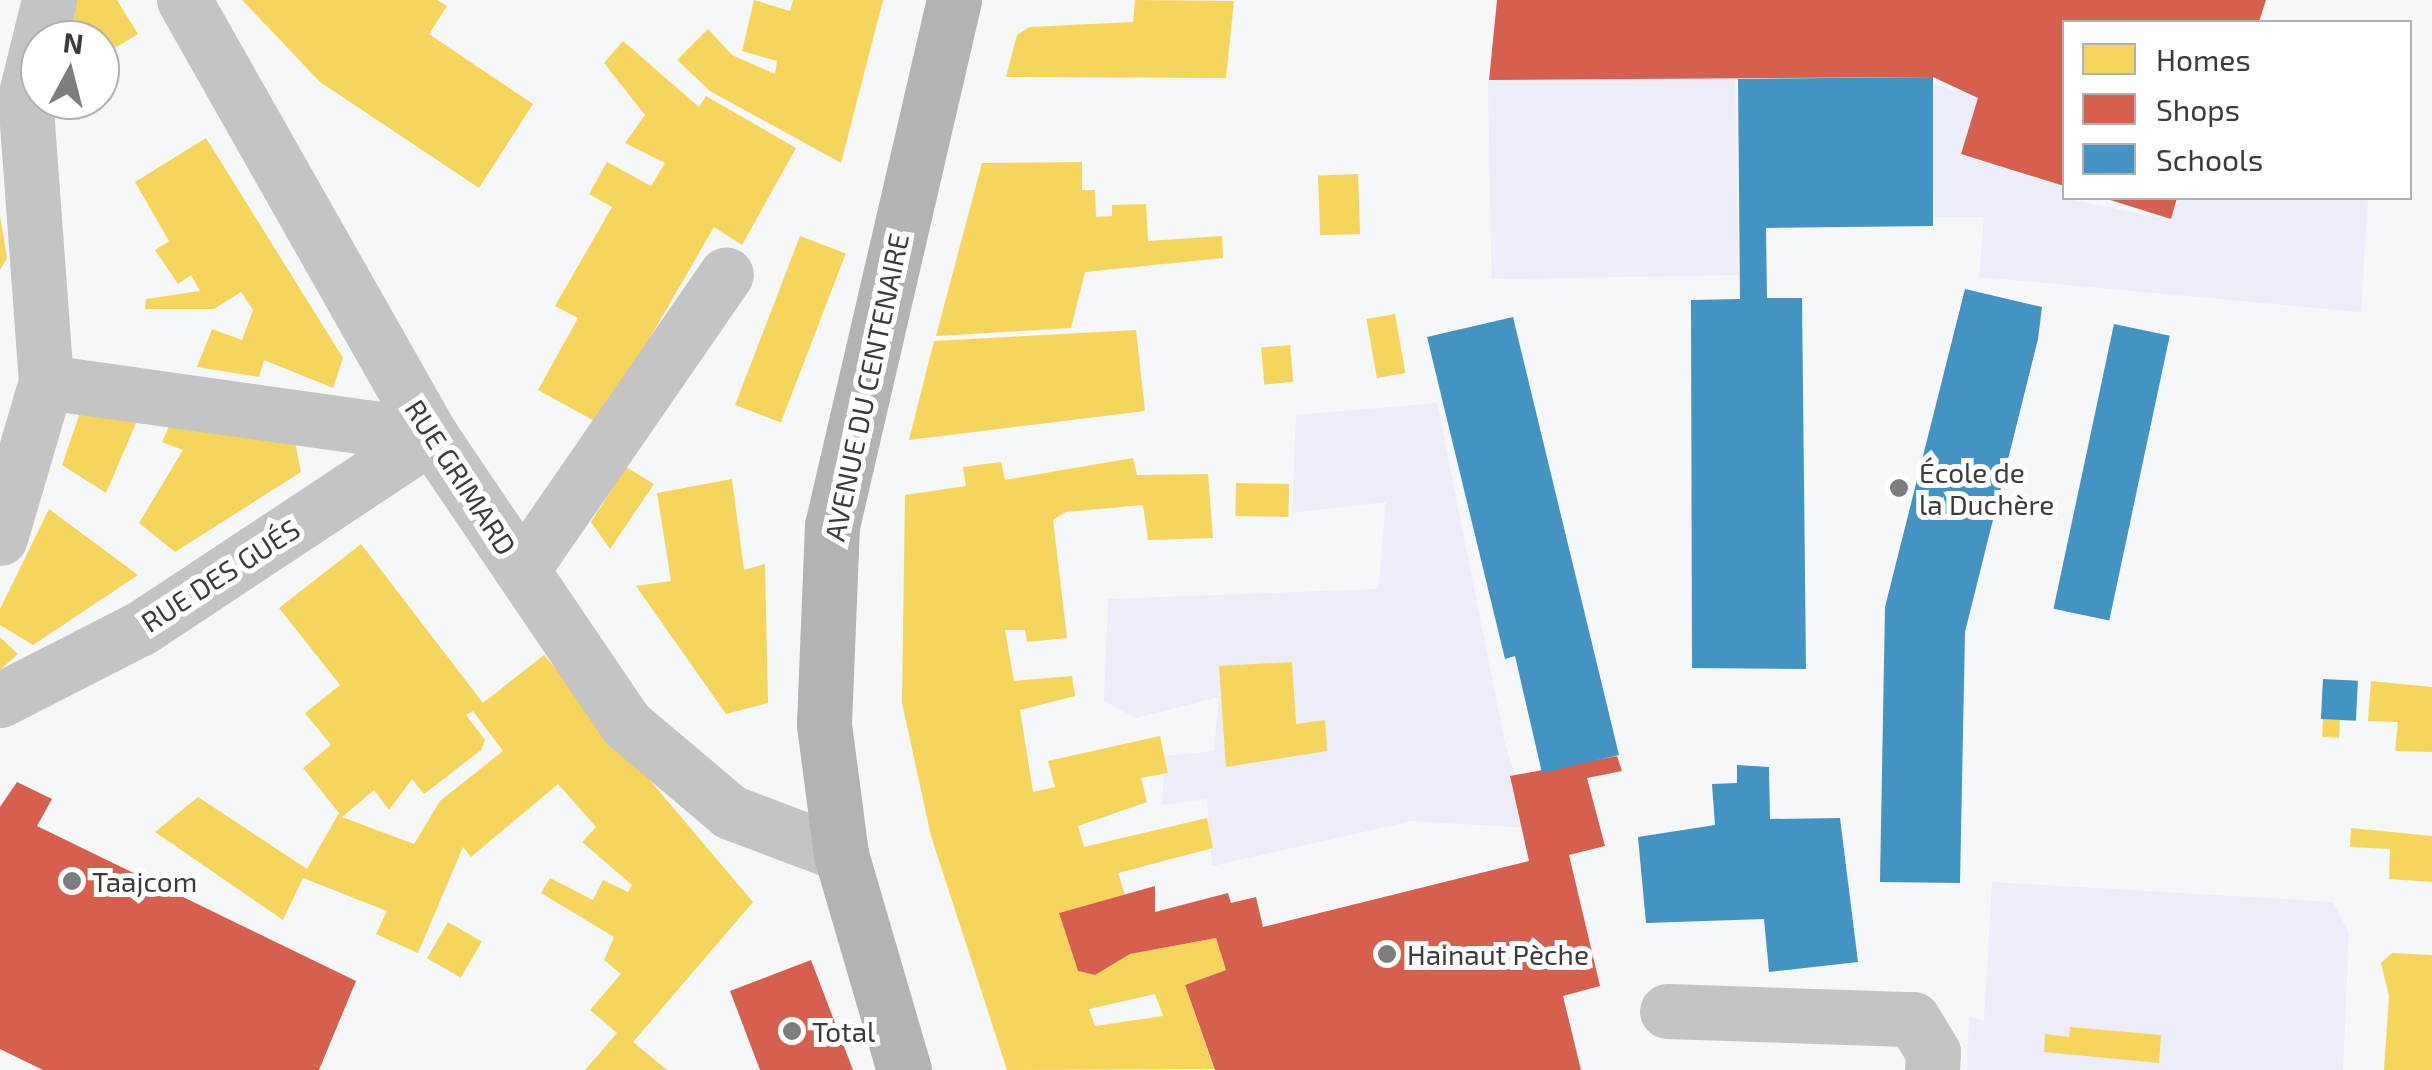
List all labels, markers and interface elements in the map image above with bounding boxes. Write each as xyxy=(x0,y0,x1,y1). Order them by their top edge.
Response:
north arrow xyxy=(20,20,120,120)
legend xyxy=(2062,20,2412,200)
text: N xyxy=(61,24,86,60)
text: Homes xyxy=(2156,41,2251,77)
text: Shops xyxy=(2156,91,2240,127)
text: Schools xyxy=(2156,141,2263,177)
street label: AVENUE DU CENTENAIRE xyxy=(817,230,915,544)
street label: RUE GRIMARD xyxy=(398,393,524,561)
place label: École de la Duchère xyxy=(1919,455,2054,521)
marker: École de la Duchère xyxy=(1888,477,1910,499)
street label: RUE DES GUÉS xyxy=(135,511,305,639)
place label: Taajcom xyxy=(92,864,197,898)
marker: Taajcom xyxy=(61,870,83,892)
place label: Hainaut Pèche xyxy=(1407,937,1589,971)
marker: Hainaut Pèche xyxy=(1376,943,1398,965)
place label: Total xyxy=(812,1014,875,1048)
marker: Total xyxy=(781,1020,803,1042)

